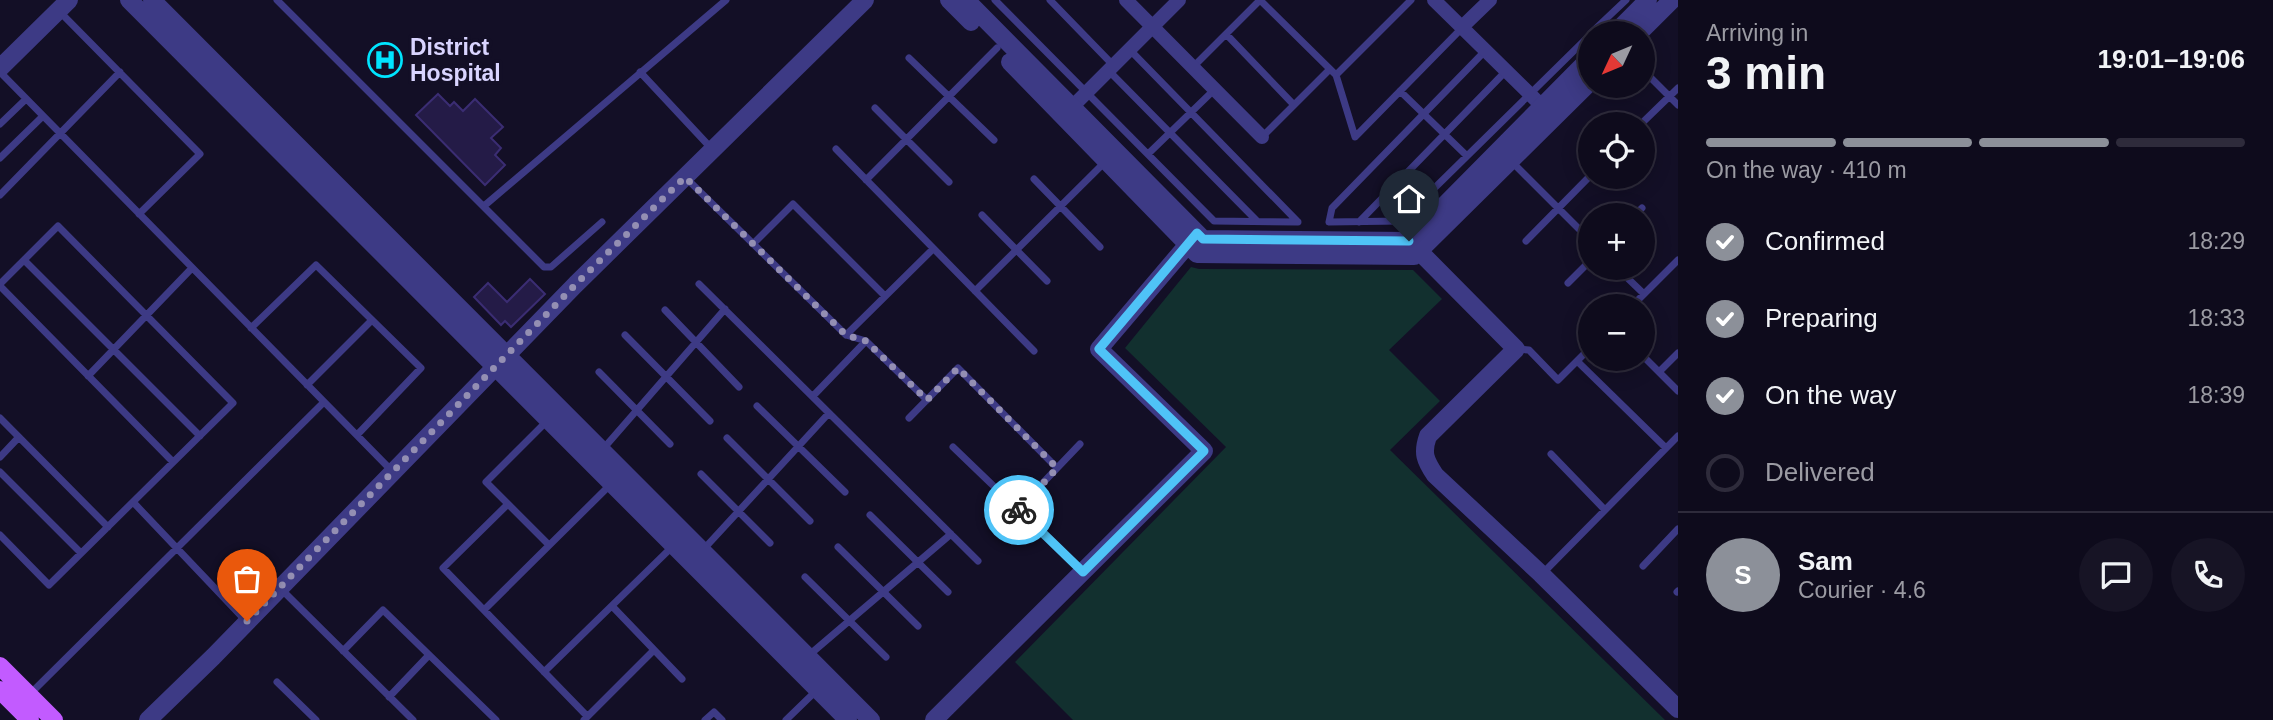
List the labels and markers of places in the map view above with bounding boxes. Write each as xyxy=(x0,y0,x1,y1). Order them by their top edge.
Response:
place label: District Hospital xyxy=(410,34,501,86)
hospital icon: District Hospital xyxy=(366,41,404,79)
pin xyxy=(1379,169,1439,241)
pin xyxy=(217,549,277,621)

